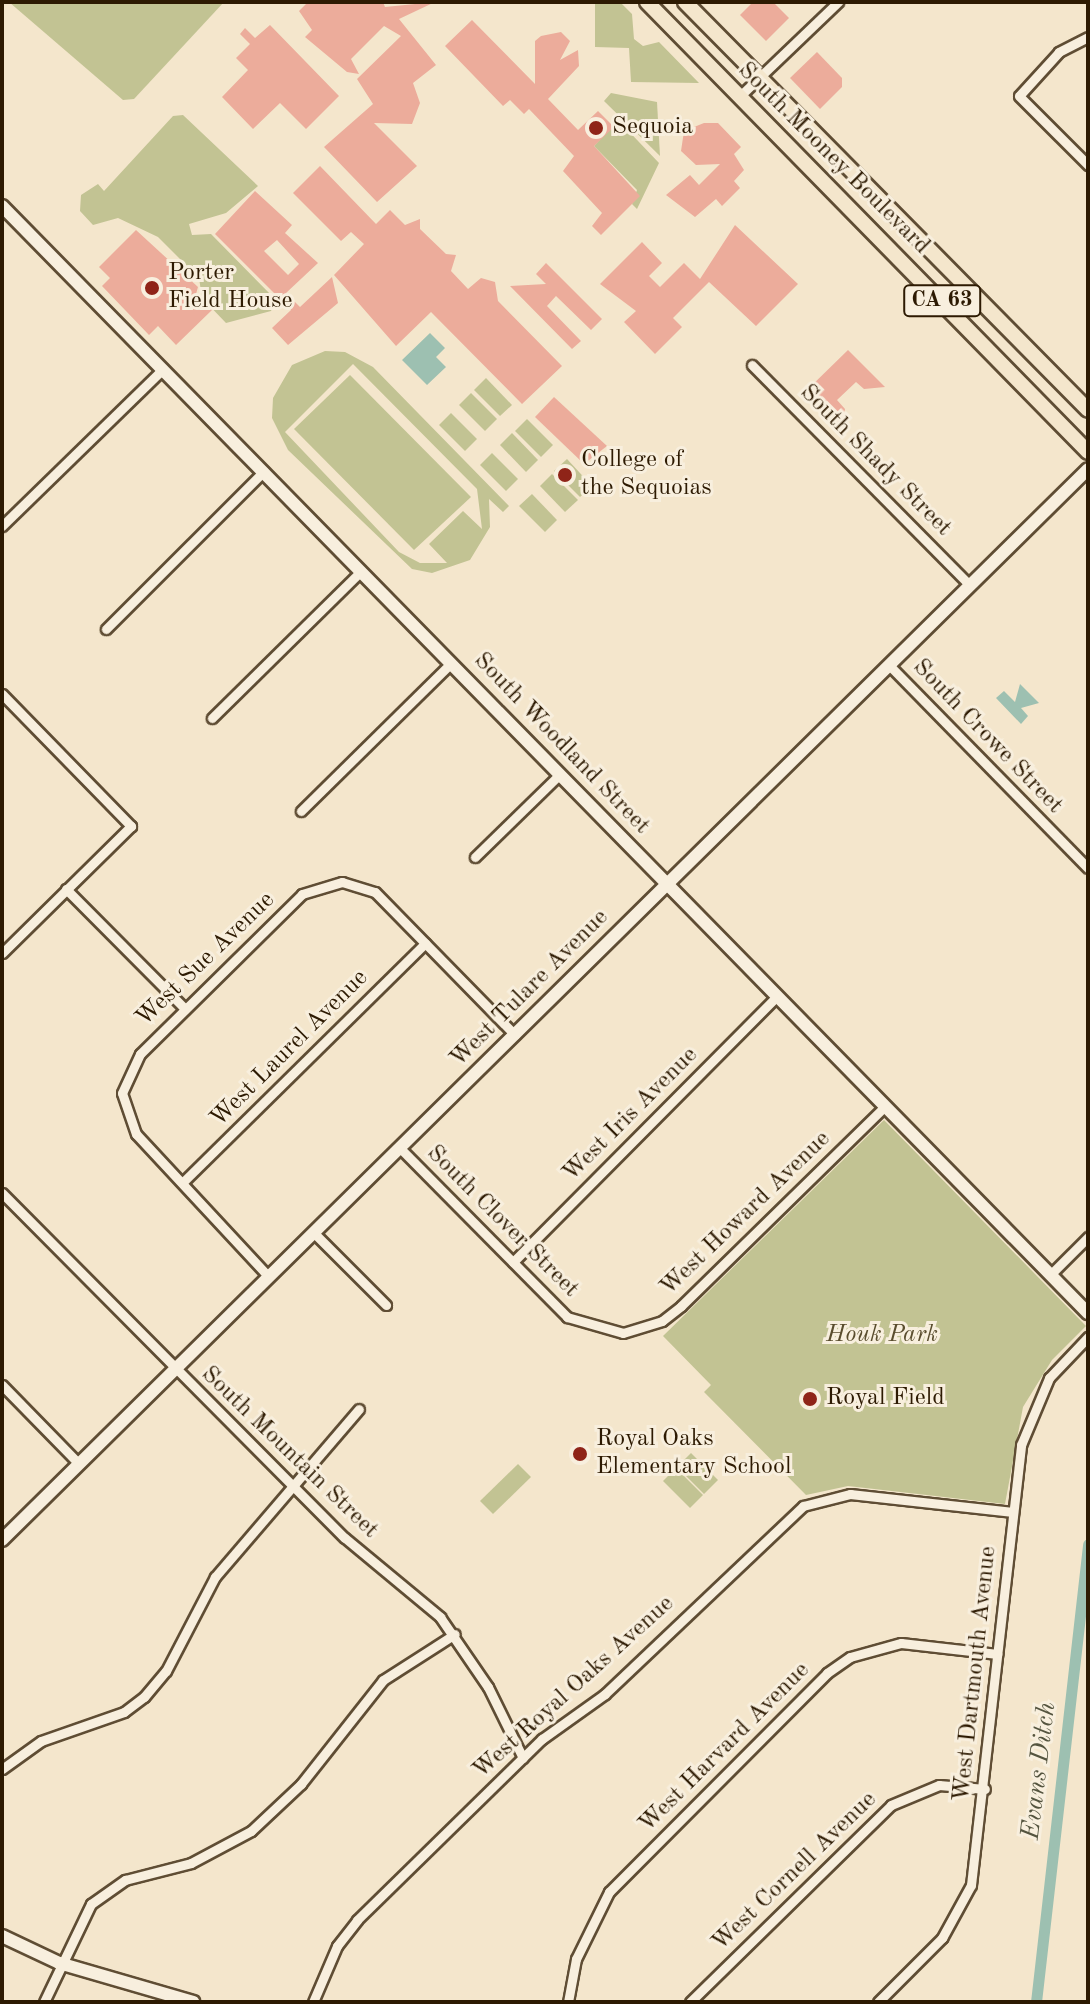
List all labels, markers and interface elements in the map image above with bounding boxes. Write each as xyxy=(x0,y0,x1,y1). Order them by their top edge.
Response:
street label: South Mooney Boulevard xyxy=(731,57,935,261)
place label: Sequoia xyxy=(612,114,693,142)
marker: Sequoia xyxy=(587,119,605,137)
place label: Porter Field House xyxy=(168,260,293,316)
marker: Porter Field House xyxy=(143,279,161,297)
road number: CA 63 xyxy=(902,283,982,319)
street label: South Shady Street xyxy=(793,379,957,543)
place label: College of the Sequoias xyxy=(581,447,712,503)
marker: College of the Sequoias xyxy=(556,466,574,484)
street label: South Woodland Street xyxy=(467,647,655,841)
street label: South Crowe Street xyxy=(906,654,1068,820)
street label: West Sue Avenue xyxy=(131,887,281,1033)
street label: West Tulare Avenue xyxy=(445,904,615,1074)
street label: West Laurel Avenue xyxy=(205,964,375,1134)
street label: West Iris Avenue xyxy=(558,1042,704,1188)
street label: West Howard Avenue xyxy=(655,1125,837,1303)
street label: South Clover Street xyxy=(420,1140,584,1304)
park label: Houk Park xyxy=(826,1322,938,1350)
street label: South Mountain Street xyxy=(194,1361,384,1545)
place label: Royal Field xyxy=(826,1385,945,1413)
marker: Royal Field xyxy=(801,1390,819,1408)
place label: Royal Oaks Elementary School xyxy=(596,1426,791,1482)
marker: Royal Oaks Elementary School xyxy=(571,1445,589,1463)
street label: West Dartmouth Avenue xyxy=(948,1545,1004,1803)
street label: West Royal Oaks Avenue xyxy=(468,1590,680,1786)
street label: West Harvard Avenue xyxy=(634,1657,816,1839)
water label: Evans Ditch xyxy=(1016,1700,1064,1842)
street label: West Cornell Avenue xyxy=(707,1786,883,1958)

